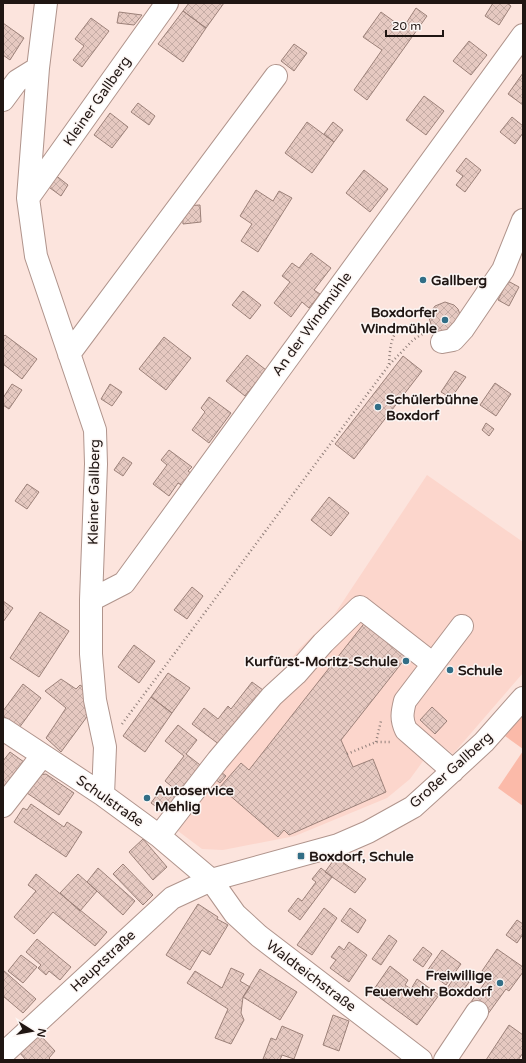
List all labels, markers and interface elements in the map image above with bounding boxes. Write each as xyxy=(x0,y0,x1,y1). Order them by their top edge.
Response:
scale bar xyxy=(386,12,443,38)
text: 20 m xyxy=(392,19,421,33)
street label: Kleiner Gallberg xyxy=(60,53,134,149)
street label: An der Windmühle xyxy=(269,269,355,379)
place label: Gallberg xyxy=(431,272,487,289)
marker: Gallberg xyxy=(418,275,428,285)
place label: Boxdorfer Windmühle xyxy=(361,304,438,337)
marker: Boxdorfer Windmühle xyxy=(440,315,450,325)
place label: Schülerbühne Boxdorf xyxy=(386,391,478,424)
marker: Schülerbühne Boxdorf xyxy=(373,402,383,412)
street label: Kleiner Gallberg xyxy=(85,439,103,545)
place label: Kurfürst-Moritz-Schule xyxy=(245,653,398,670)
marker: Kurfürst-Moritz-Schule xyxy=(401,656,411,666)
place label: Schule xyxy=(458,662,503,679)
marker: Schule xyxy=(445,665,455,675)
street label: Großer Gallberg xyxy=(406,728,496,812)
street label: Schulstraße xyxy=(73,772,147,830)
place label: Autoservice Mehlig xyxy=(155,782,234,815)
marker: Autoservice Mehlig xyxy=(142,793,152,803)
place label: Boxdorf, Schule xyxy=(309,848,414,865)
marker: Boxdorf, Schule xyxy=(296,851,306,861)
street label: Hauptstraße xyxy=(67,927,139,995)
street label: Waldteichstraße xyxy=(263,937,359,1015)
place label: Freiwillige Feuerwehr Boxdorf xyxy=(364,967,493,1000)
marker: Freiwillige Feuerwehr Boxdorf xyxy=(495,978,505,988)
north arrow xyxy=(12,1011,52,1051)
text: N xyxy=(34,1027,49,1038)

